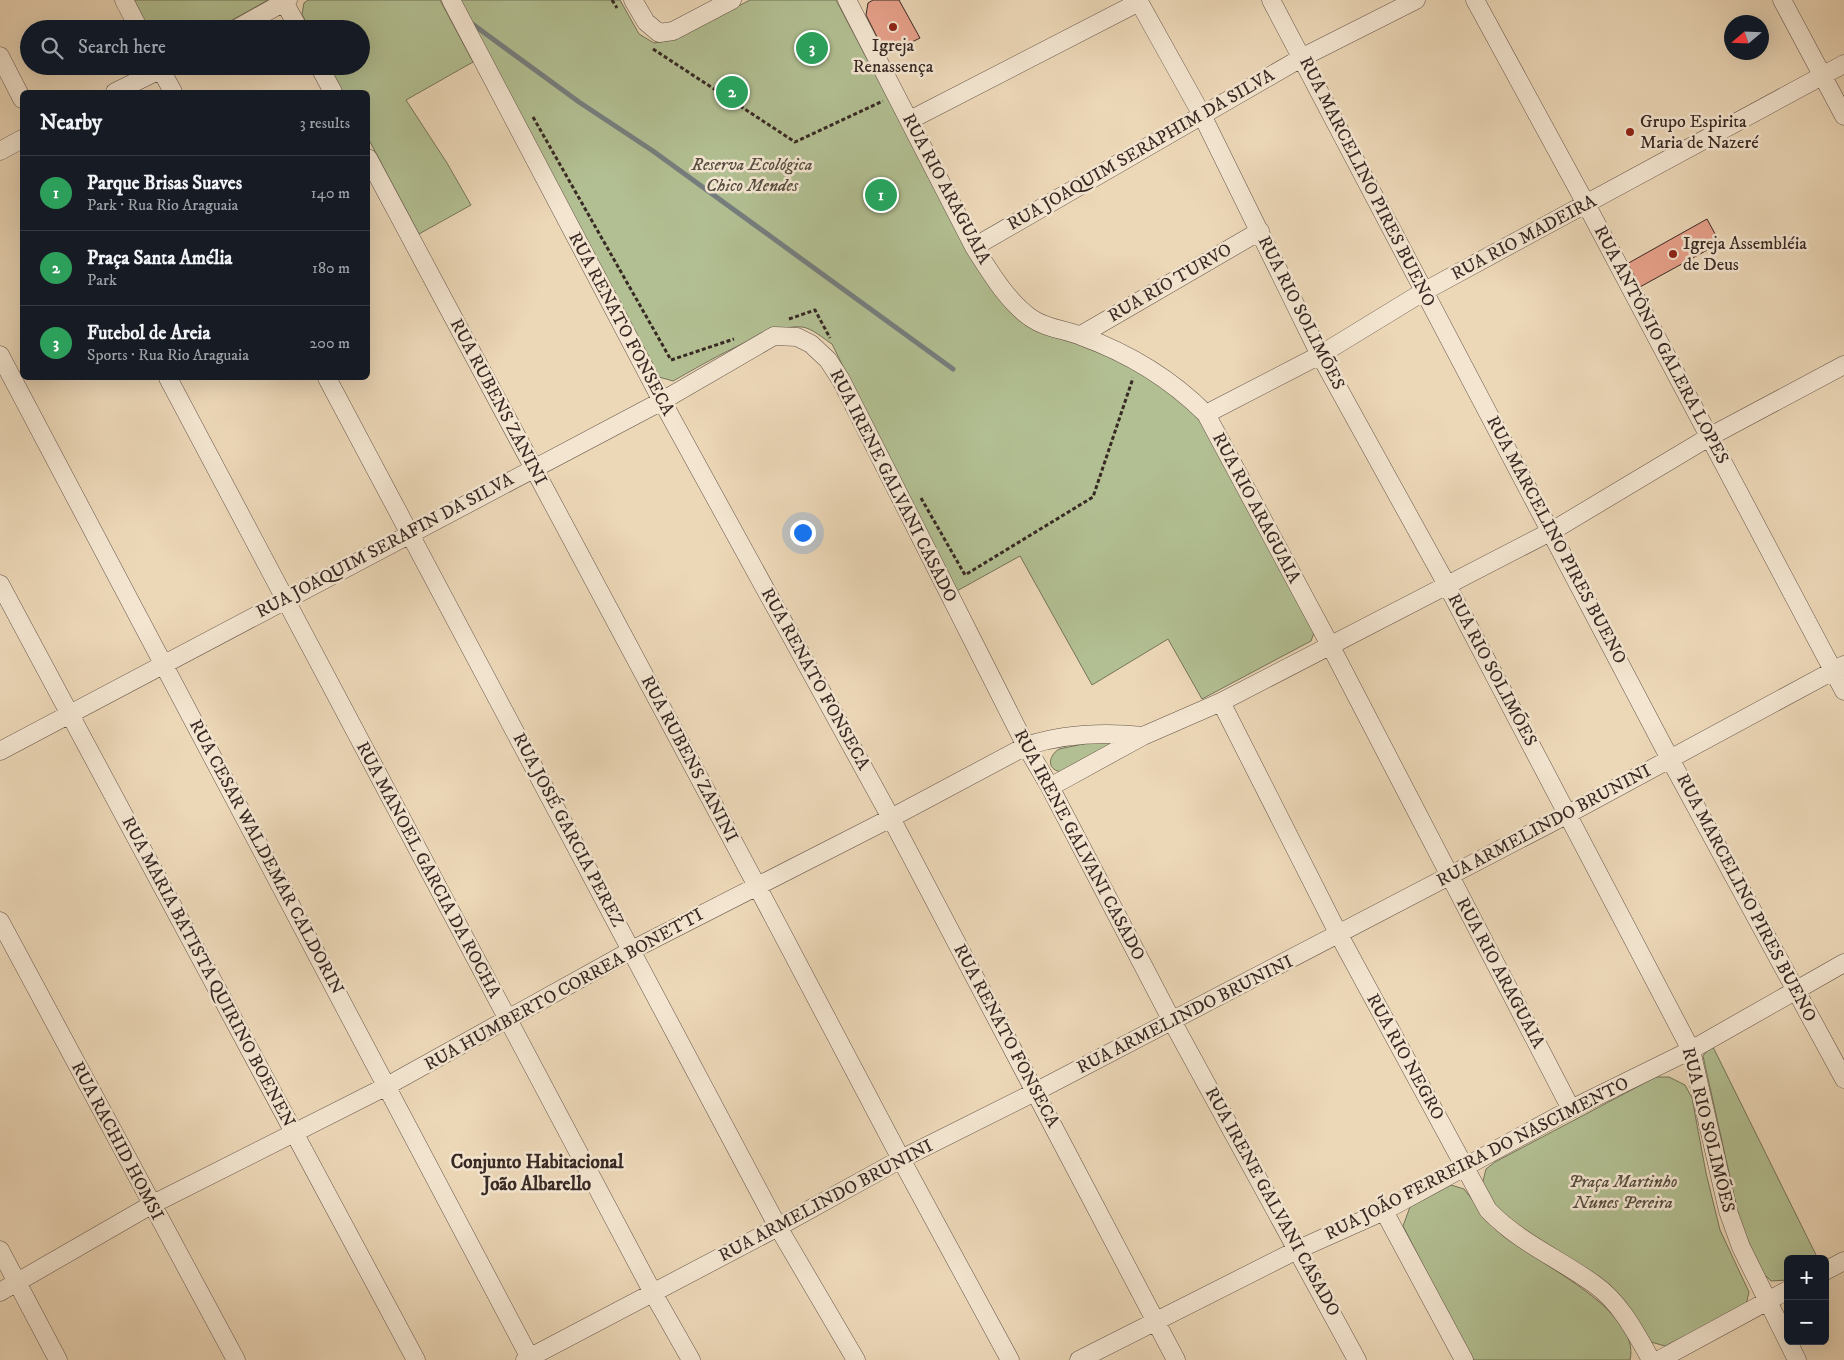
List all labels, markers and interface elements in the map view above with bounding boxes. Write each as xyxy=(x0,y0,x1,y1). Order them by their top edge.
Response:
north arrow xyxy=(1724,15,1769,60)
search box xyxy=(20,20,370,75)
marker: Igreja Renassença xyxy=(887,21,899,33)
pin: 3 xyxy=(796,29,828,67)
icon: search xyxy=(38,34,66,62)
place label: Igreja Renassença xyxy=(853,35,934,78)
text: Search here xyxy=(78,36,166,59)
street label: RUA MARCELINO PIRES BUENO xyxy=(1294,53,1440,311)
street label: RUA JOAQUIM SERAPHIM DA SILVA xyxy=(1004,64,1279,236)
pin: 2 xyxy=(716,73,748,111)
text: Nearby xyxy=(40,110,102,136)
street label: RUA RIO ARAGUAIA xyxy=(897,110,995,269)
place label: Grupo Espirita Maria de Nazeré xyxy=(1640,111,1759,154)
text: 3 results xyxy=(300,113,350,133)
marker: Grupo Espirita Maria de Nazeré xyxy=(1624,126,1636,138)
park label: Reserva Ecológica Chico Mendes xyxy=(690,154,813,197)
text: Parque Brisas Suaves xyxy=(87,172,242,195)
pin: 1 xyxy=(865,176,897,214)
text: 1 xyxy=(53,183,59,203)
text: 140 m xyxy=(311,183,350,203)
street label: RUA RIO MADEIRA xyxy=(1448,190,1601,286)
text: Park · Rua Rio Araguaia xyxy=(87,195,238,215)
street label: RUA ANTÔNIO GALERA LOPES xyxy=(1589,222,1733,468)
street label: RUA RENATO FONSECA xyxy=(563,228,679,420)
street label: RUA RIO SOLIMÕES xyxy=(1253,232,1349,394)
place label: Igreja Assembléia de Deus xyxy=(1683,233,1807,276)
street label: RUA RIO TURVO xyxy=(1104,239,1236,327)
text: Praça Santa Amélia xyxy=(87,247,232,270)
marker: Igreja Assembléia de Deus xyxy=(1667,248,1679,260)
text: 2 xyxy=(52,258,60,278)
text: 180 m xyxy=(312,258,350,278)
text: Park xyxy=(87,270,117,290)
street label: RUA RUBENS ZANINI xyxy=(445,315,551,489)
text: Futebol de Areia xyxy=(87,322,211,345)
text: 3 xyxy=(53,333,59,353)
text: 200 m xyxy=(309,333,350,353)
text: Sports · Rua Rio Araguaia xyxy=(87,345,249,365)
street label: RUA IRENE GALVANI CASADO xyxy=(824,366,962,606)
street label: RUA MARCELINO PIRES BUENO xyxy=(1481,412,1631,668)
street label: RUA RIO ARAGUAIA xyxy=(1207,429,1305,588)
street label: RUA JOAQUIM SERAFIN DA SILVA xyxy=(253,468,518,623)
your location xyxy=(790,520,816,546)
street label: RUA RENATO FONSECA xyxy=(756,584,874,774)
street label: RUA RIO SOLIMÕES xyxy=(1442,590,1542,750)
street label: RUA RUBENS ZANINI xyxy=(636,672,742,846)
street label: RUA CESAR WALDEMAR CALDORIN xyxy=(184,716,348,999)
street label: RUA IRENE GALVANI CASADO xyxy=(1009,726,1149,964)
street label: RUA JOSÉ GARCIA PEREZ xyxy=(508,729,629,931)
street label: RUA MANOEL GARCIA DA ROCHA xyxy=(351,738,505,1003)
street label: RUA ARMELINDO BRUNINI xyxy=(1433,760,1655,892)
street label: RUA MARCELINO PIRES BUENO xyxy=(1671,770,1821,1026)
street label: RUA MARIA BATISTA QUIRINO BOENEN xyxy=(116,813,300,1131)
street label: RUA RIO ARAGUAIA xyxy=(1451,894,1549,1053)
street label: RUA HUMBERTO CORREA BONETTI xyxy=(421,904,707,1076)
street label: RUA RENATO FONSECA xyxy=(948,940,1064,1132)
street label: RUA ARMELINDO BRUNINI xyxy=(1073,951,1297,1079)
street label: RUA RIO NEGRO xyxy=(1361,990,1449,1124)
street label: RUA RIO SOLIMÕES xyxy=(1677,1045,1739,1215)
street label: RUA RACHID HOMSI xyxy=(66,1058,168,1224)
street label: RUA JOÃO FERREIRA DO NASCIMENTO xyxy=(1321,1072,1633,1246)
street label: RUA IRENE GALVANI CASADO xyxy=(1200,1084,1344,1320)
street label: RUA ARMELINDO BRUNINI xyxy=(715,1135,937,1267)
district label: Conjunto Habitacional João Albarello xyxy=(451,1151,624,1196)
park label: Praça Martinho Nunes Pereira xyxy=(1568,1171,1678,1214)
map controls xyxy=(1784,1255,1829,1345)
button: + xyxy=(1784,1255,1829,1300)
button: − xyxy=(1784,1300,1829,1345)

